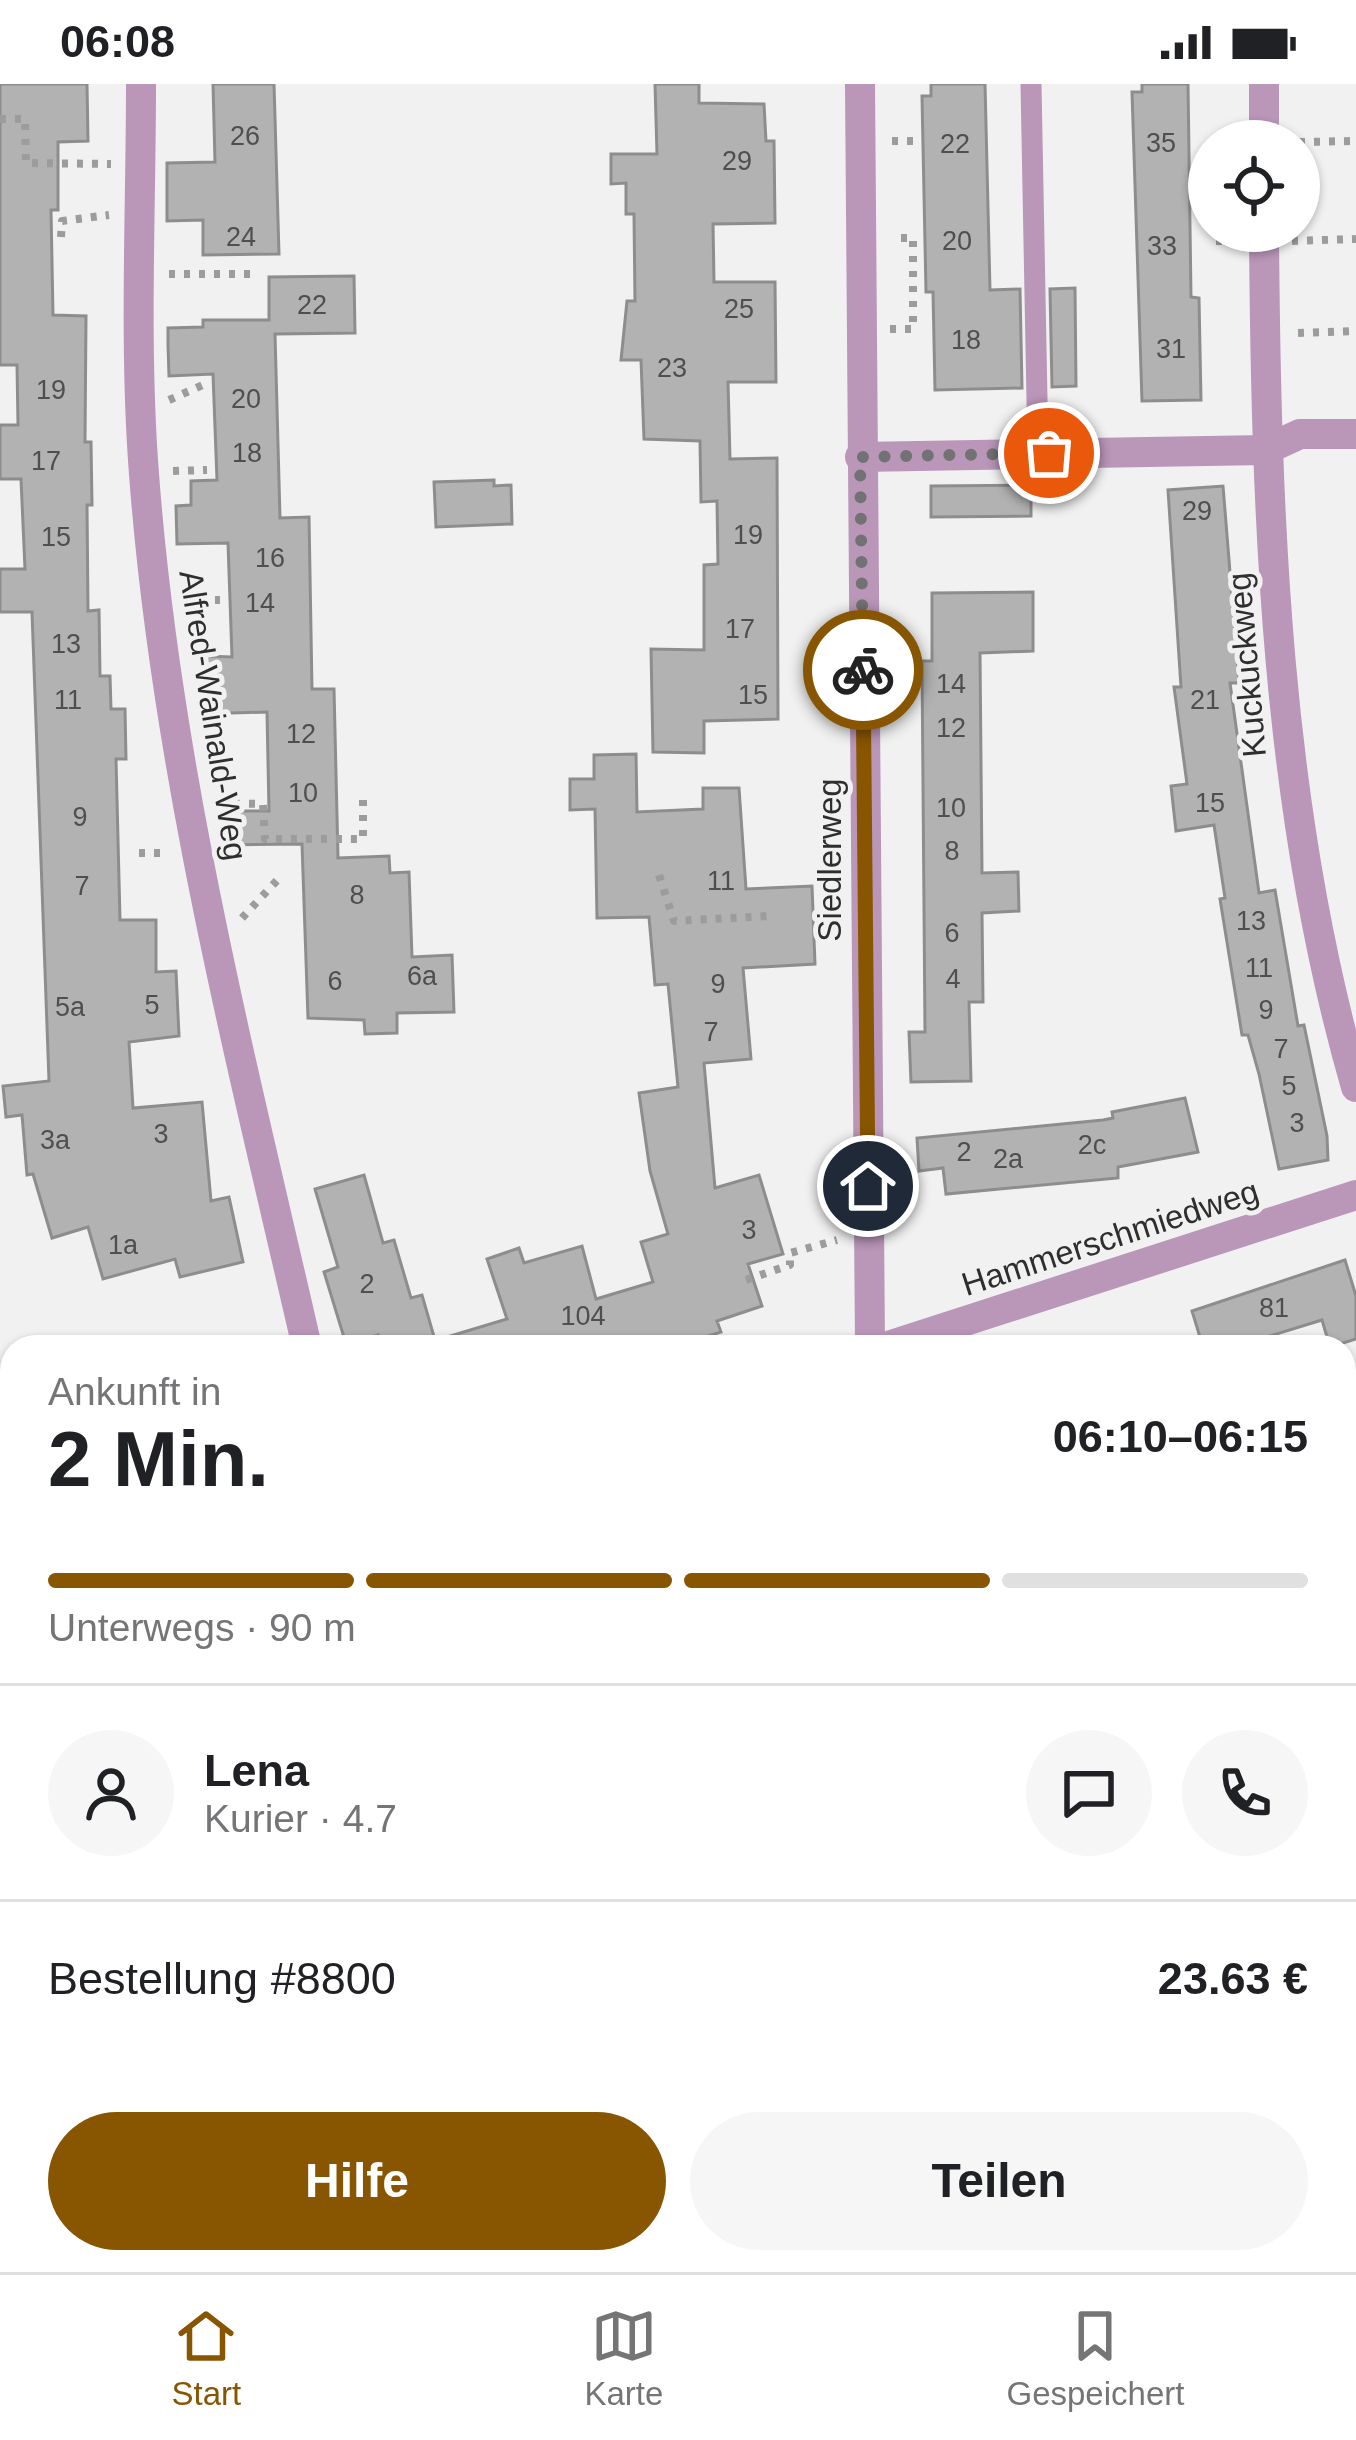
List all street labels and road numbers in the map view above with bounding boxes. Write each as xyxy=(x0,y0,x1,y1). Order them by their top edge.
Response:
street label: Alfred-Wainald-Weg xyxy=(172,567,255,863)
street label: Kuckuckweg xyxy=(1220,571,1273,759)
street label: Siedlerweg xyxy=(811,778,848,942)
street label: Hammerschmiedweg xyxy=(957,1172,1263,1303)

